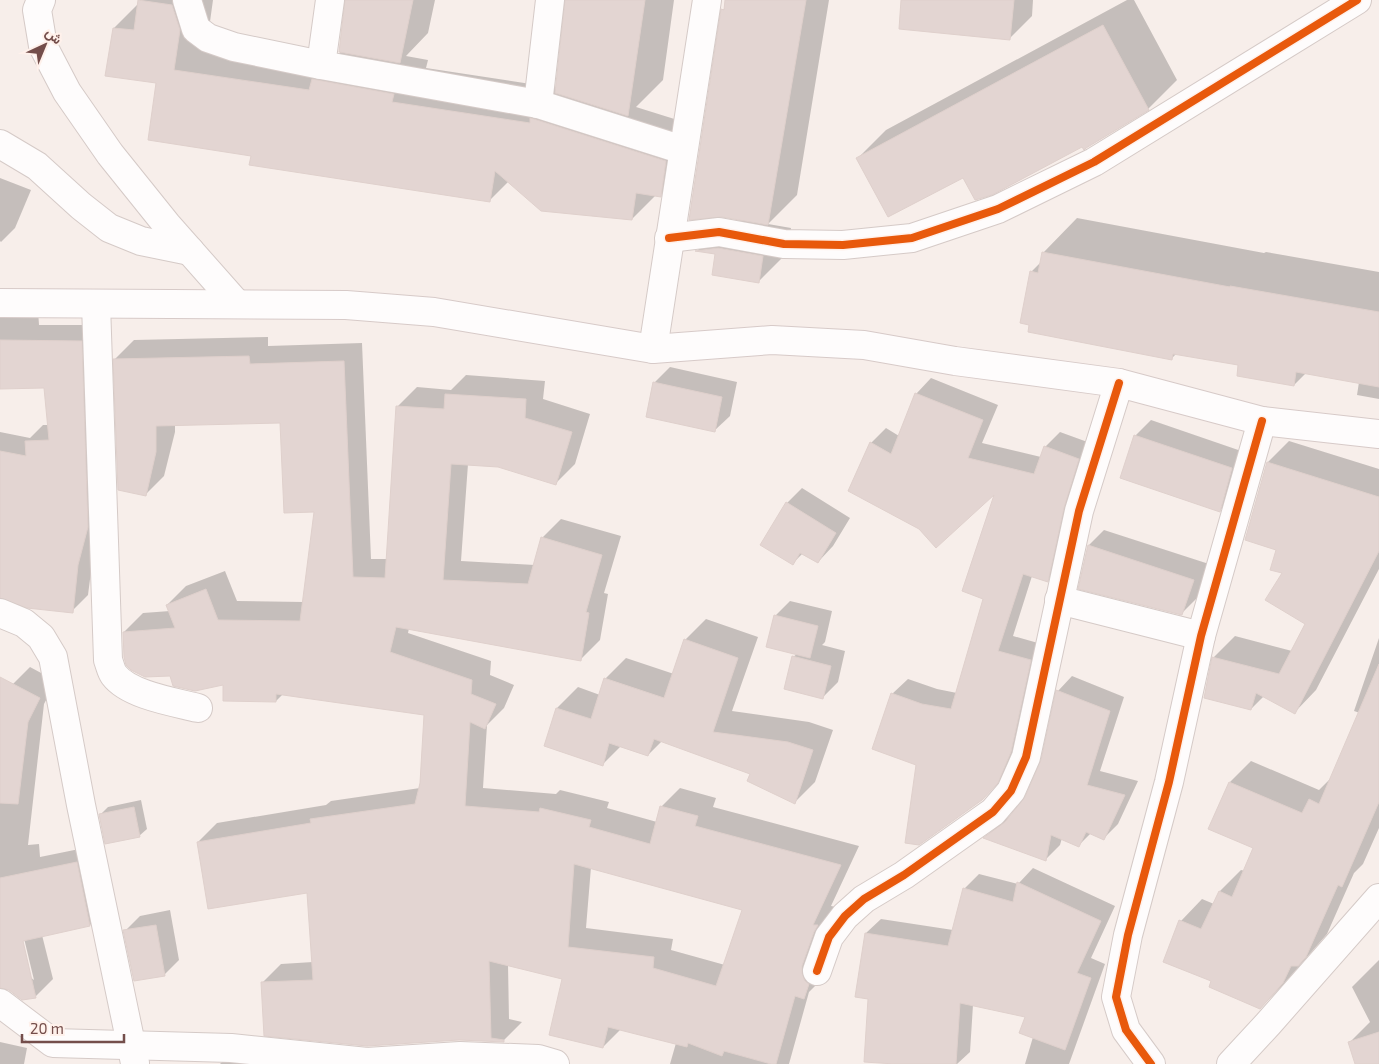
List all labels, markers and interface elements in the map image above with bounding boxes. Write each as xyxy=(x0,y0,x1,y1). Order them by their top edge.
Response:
north arrow xyxy=(20,20,70,70)
text: ش xyxy=(42,23,66,48)
scale bar xyxy=(22,1012,125,1044)
text: 20 m xyxy=(30,1019,64,1037)

